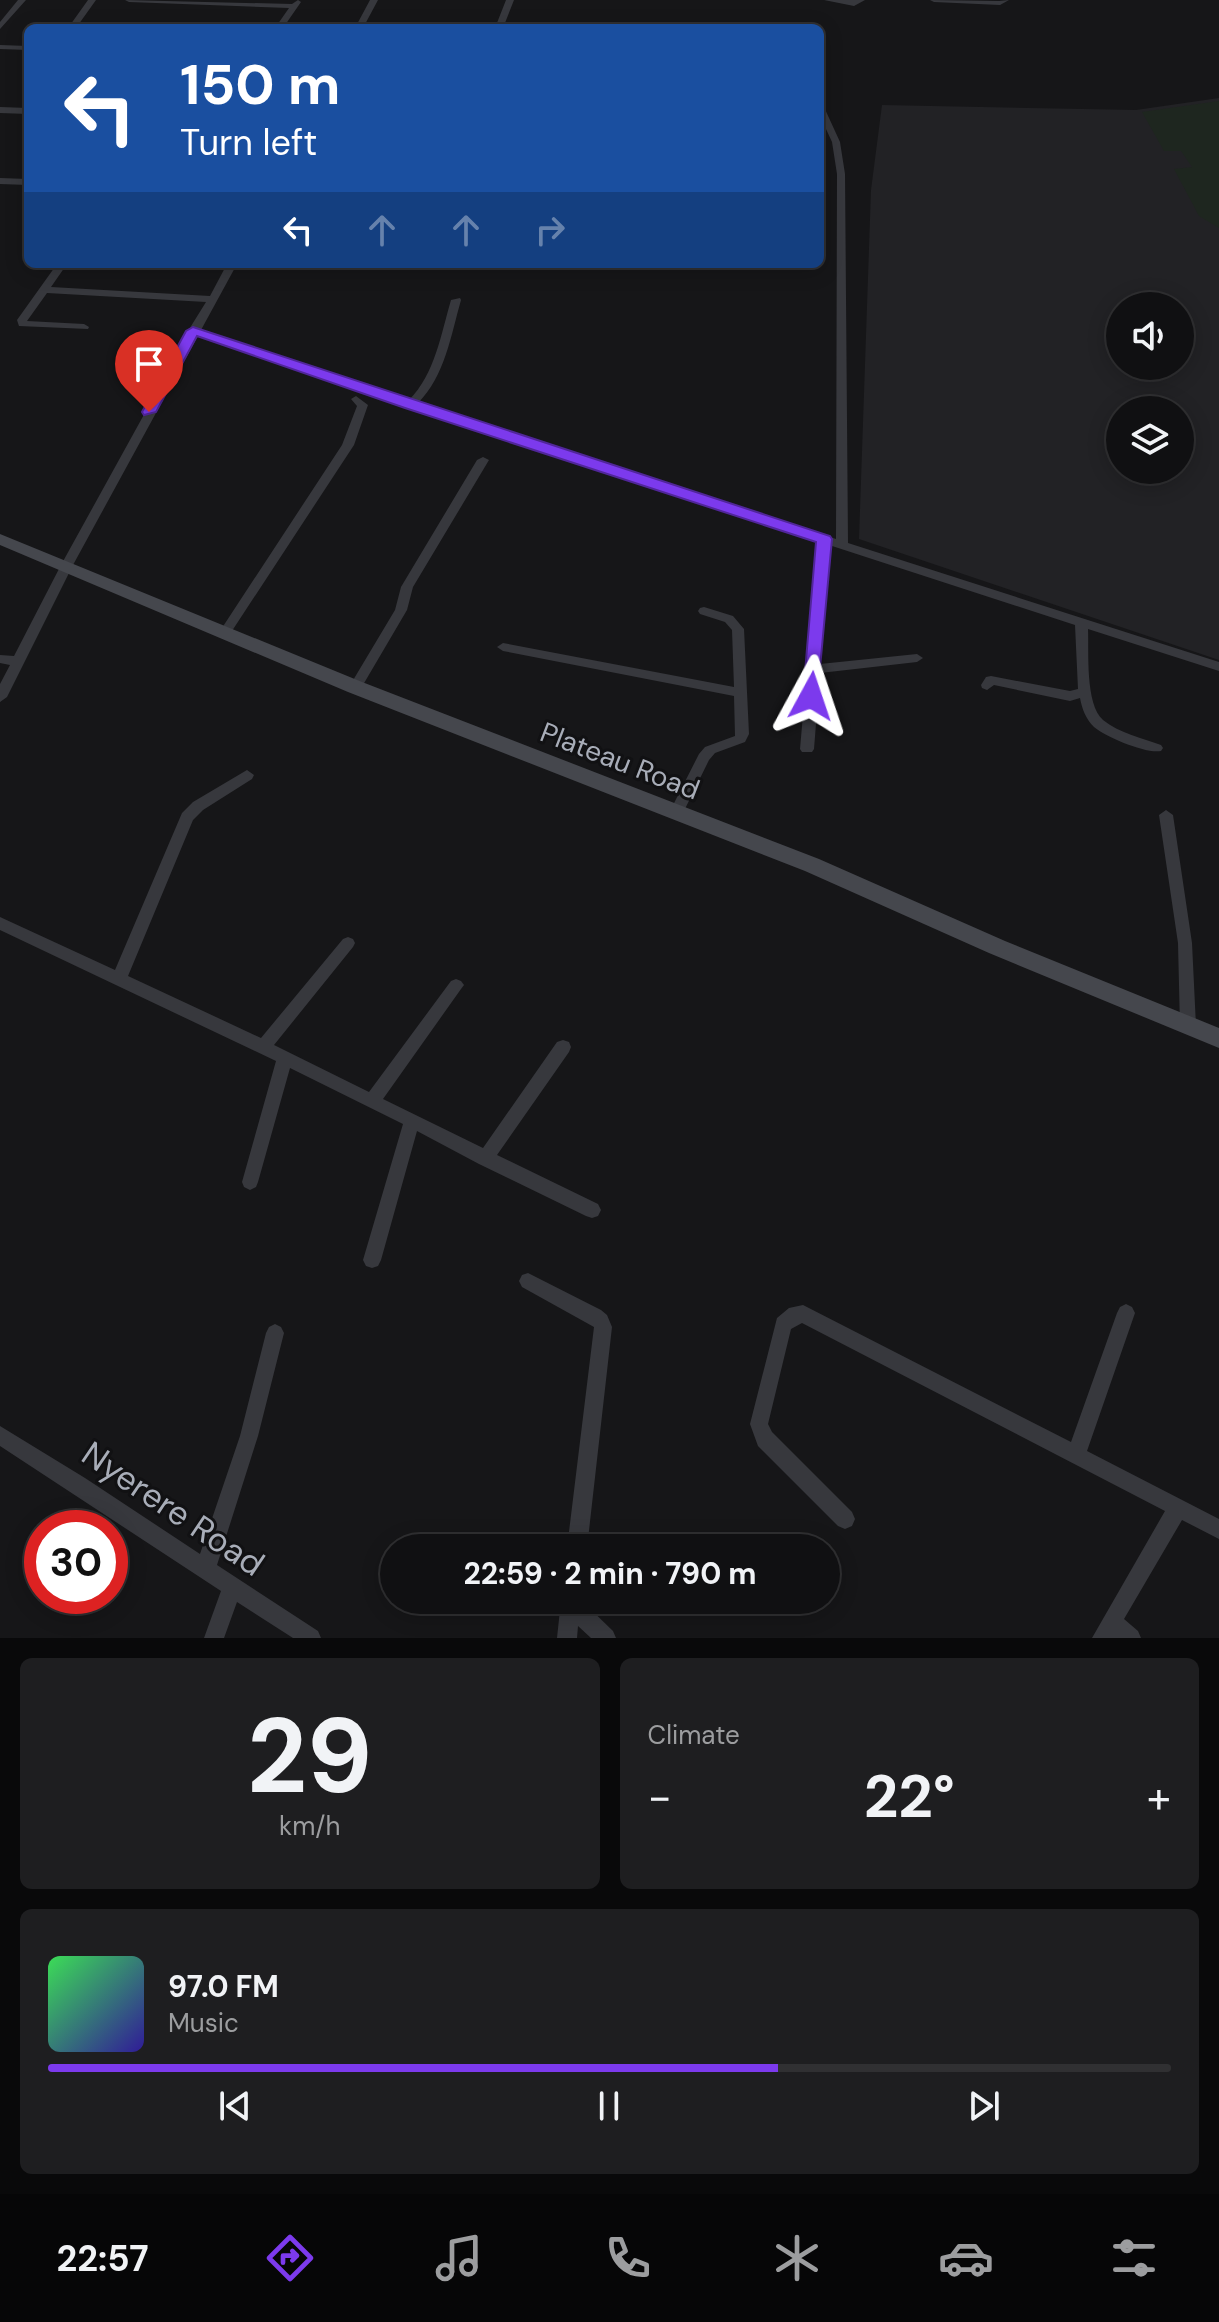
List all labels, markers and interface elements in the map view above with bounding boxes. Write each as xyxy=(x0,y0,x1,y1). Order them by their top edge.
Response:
text: 150 m xyxy=(180,48,341,121)
icon: left xyxy=(48,56,152,160)
text: Turn left xyxy=(180,119,317,166)
icon: left xyxy=(276,208,320,252)
icon: ahead xyxy=(360,208,404,252)
icon: ahead xyxy=(444,208,488,252)
icon: right xyxy=(528,208,572,252)
map controls xyxy=(1106,292,1194,484)
button: sound xyxy=(1106,292,1194,380)
pin xyxy=(115,330,183,412)
icon: arrive xyxy=(127,342,171,386)
button: layers xyxy=(1106,396,1194,484)
position arrow xyxy=(769,654,853,738)
street label: Plateau Road xyxy=(535,714,705,808)
street label: Nyerere Road xyxy=(73,1431,273,1587)
speed limit sign: 30 xyxy=(24,1510,128,1614)
text: 22:59 · 2 min · 790 m xyxy=(463,1554,757,1593)
text: 29 xyxy=(247,1689,373,1824)
text: Climate xyxy=(648,1718,740,1752)
text: 22° xyxy=(864,1757,955,1836)
text: − xyxy=(648,1768,672,1826)
text: + xyxy=(1147,1768,1171,1826)
text: km/h xyxy=(279,1809,340,1843)
text: 97.0 FM xyxy=(168,1967,279,2006)
text: Music xyxy=(168,2006,239,2040)
icon: previous xyxy=(213,2084,257,2128)
icon: pause xyxy=(587,2084,631,2128)
icon: next xyxy=(962,2084,1006,2128)
icon: directions xyxy=(262,2230,318,2286)
icon: music xyxy=(431,2230,487,2286)
icon: phone xyxy=(600,2230,656,2286)
icon: climate xyxy=(769,2230,825,2286)
icon: car xyxy=(938,2230,994,2286)
icon: filters xyxy=(1106,2230,1162,2286)
text: 22:57 xyxy=(56,2235,149,2282)

